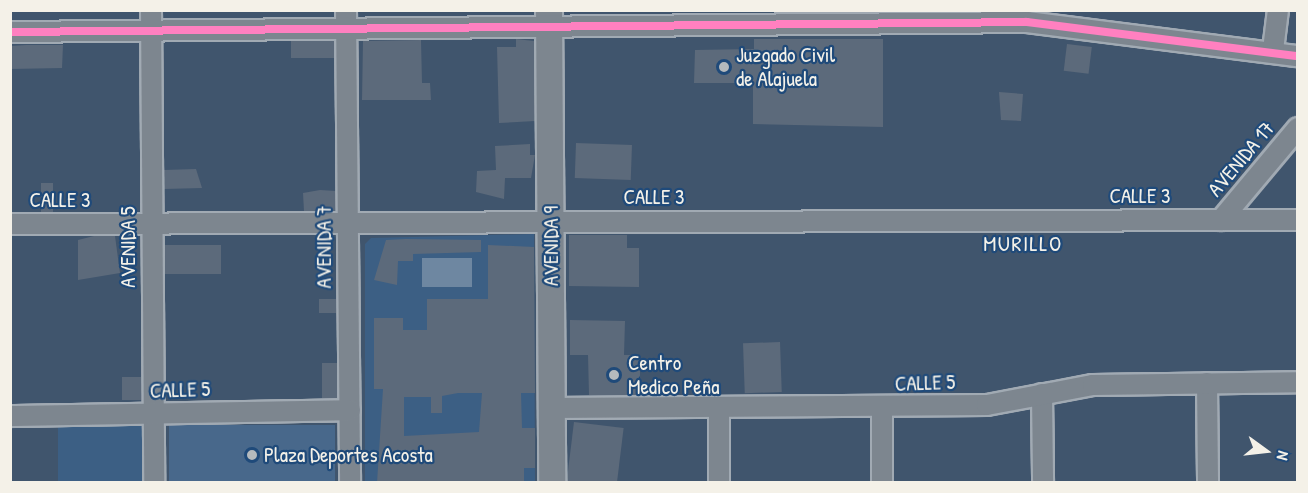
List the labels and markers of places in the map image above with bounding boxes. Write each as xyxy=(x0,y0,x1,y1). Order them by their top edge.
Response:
place label: Juzgado Civil de Alajuela xyxy=(736,42,835,92)
marker: Juzgado Civil de Alajuela xyxy=(717,60,731,74)
place label: Centro Medico Peña xyxy=(628,350,719,400)
marker: Centro Medico Peña xyxy=(605,366,623,384)
place label: Plaza Deportes Acosta xyxy=(264,442,433,468)
marker: Plaza Deportes Acosta xyxy=(245,448,259,462)

